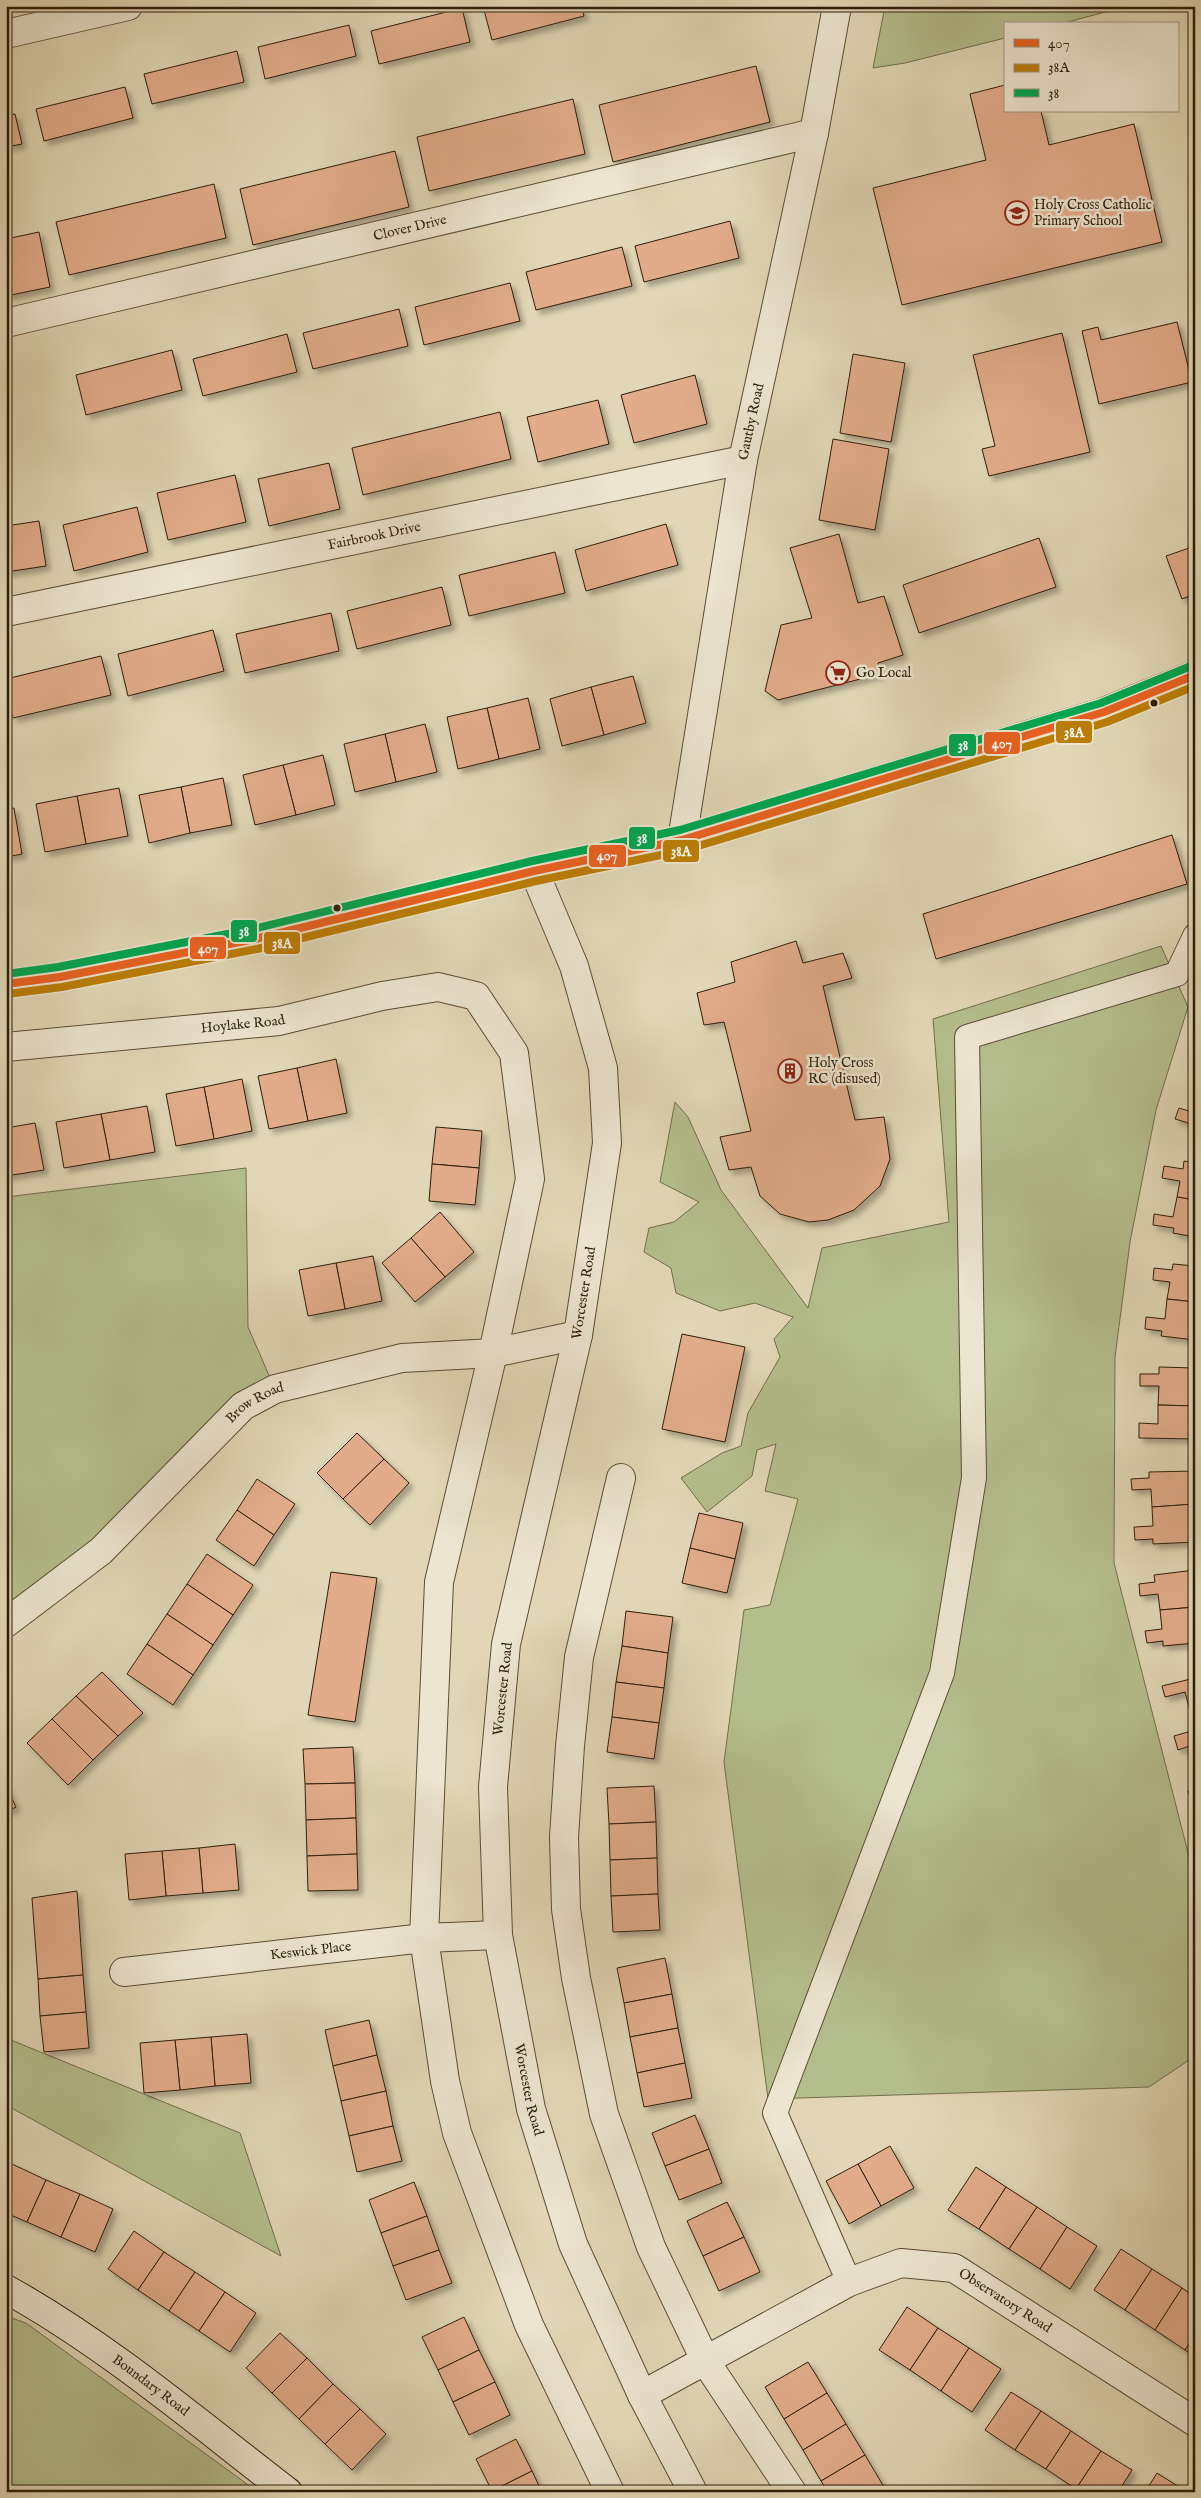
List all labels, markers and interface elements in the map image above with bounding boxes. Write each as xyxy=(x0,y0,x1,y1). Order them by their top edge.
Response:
legend xyxy=(1004,22,1178,112)
text: 407 xyxy=(1048,34,1070,53)
text: 38A xyxy=(1048,58,1070,77)
text: 38 xyxy=(1048,84,1060,103)
place label: Holy Cross Catholic Primary School xyxy=(1034,196,1152,230)
school or university icon: Holy Cross Catholic Primary School xyxy=(1004,200,1030,226)
street label: Clover Drive xyxy=(372,211,449,245)
street label: Gautby Road xyxy=(734,381,769,462)
street label: Fairbrook Drive xyxy=(326,518,423,554)
supermarket icon: Go Local xyxy=(825,660,851,686)
place label: Go Local xyxy=(856,664,911,682)
unlabelled marker xyxy=(1149,698,1159,708)
line badge: 38A xyxy=(1055,720,1093,744)
text: 38A xyxy=(1064,724,1086,742)
line badge: 407 xyxy=(983,731,1021,755)
line badge: 38 xyxy=(948,733,977,757)
text: 407 xyxy=(992,735,1013,753)
text: 38 xyxy=(958,737,969,755)
line badge: 38 xyxy=(628,826,656,850)
text: 38 xyxy=(637,830,648,848)
line badge: 38A xyxy=(662,839,700,863)
text: 38A xyxy=(671,843,693,861)
line badge: 407 xyxy=(588,844,627,868)
text: 407 xyxy=(597,847,618,865)
unlabelled marker xyxy=(332,903,342,913)
line badge: 38 xyxy=(230,919,258,943)
text: 38 xyxy=(239,923,250,941)
line badge: 38A xyxy=(263,931,301,955)
text: 38A xyxy=(272,935,294,953)
line badge: 407 xyxy=(189,936,227,960)
text: 407 xyxy=(198,940,219,958)
street label: Hoylake Road xyxy=(200,1011,287,1037)
place label: Holy Cross RC (disused) xyxy=(808,1054,881,1088)
building icon: Holy Cross RC (disused) xyxy=(777,1058,803,1084)
street label: Worcester Road xyxy=(568,1245,600,1341)
street label: Brow Road xyxy=(222,1378,286,1427)
street label: Worcester Road xyxy=(489,1641,517,1737)
street label: Keswick Place xyxy=(269,1937,353,1964)
street label: Worcester Road xyxy=(510,2042,548,2138)
street label: Observatory Road xyxy=(955,2264,1055,2337)
street label: Boundary Road xyxy=(109,2351,193,2421)

